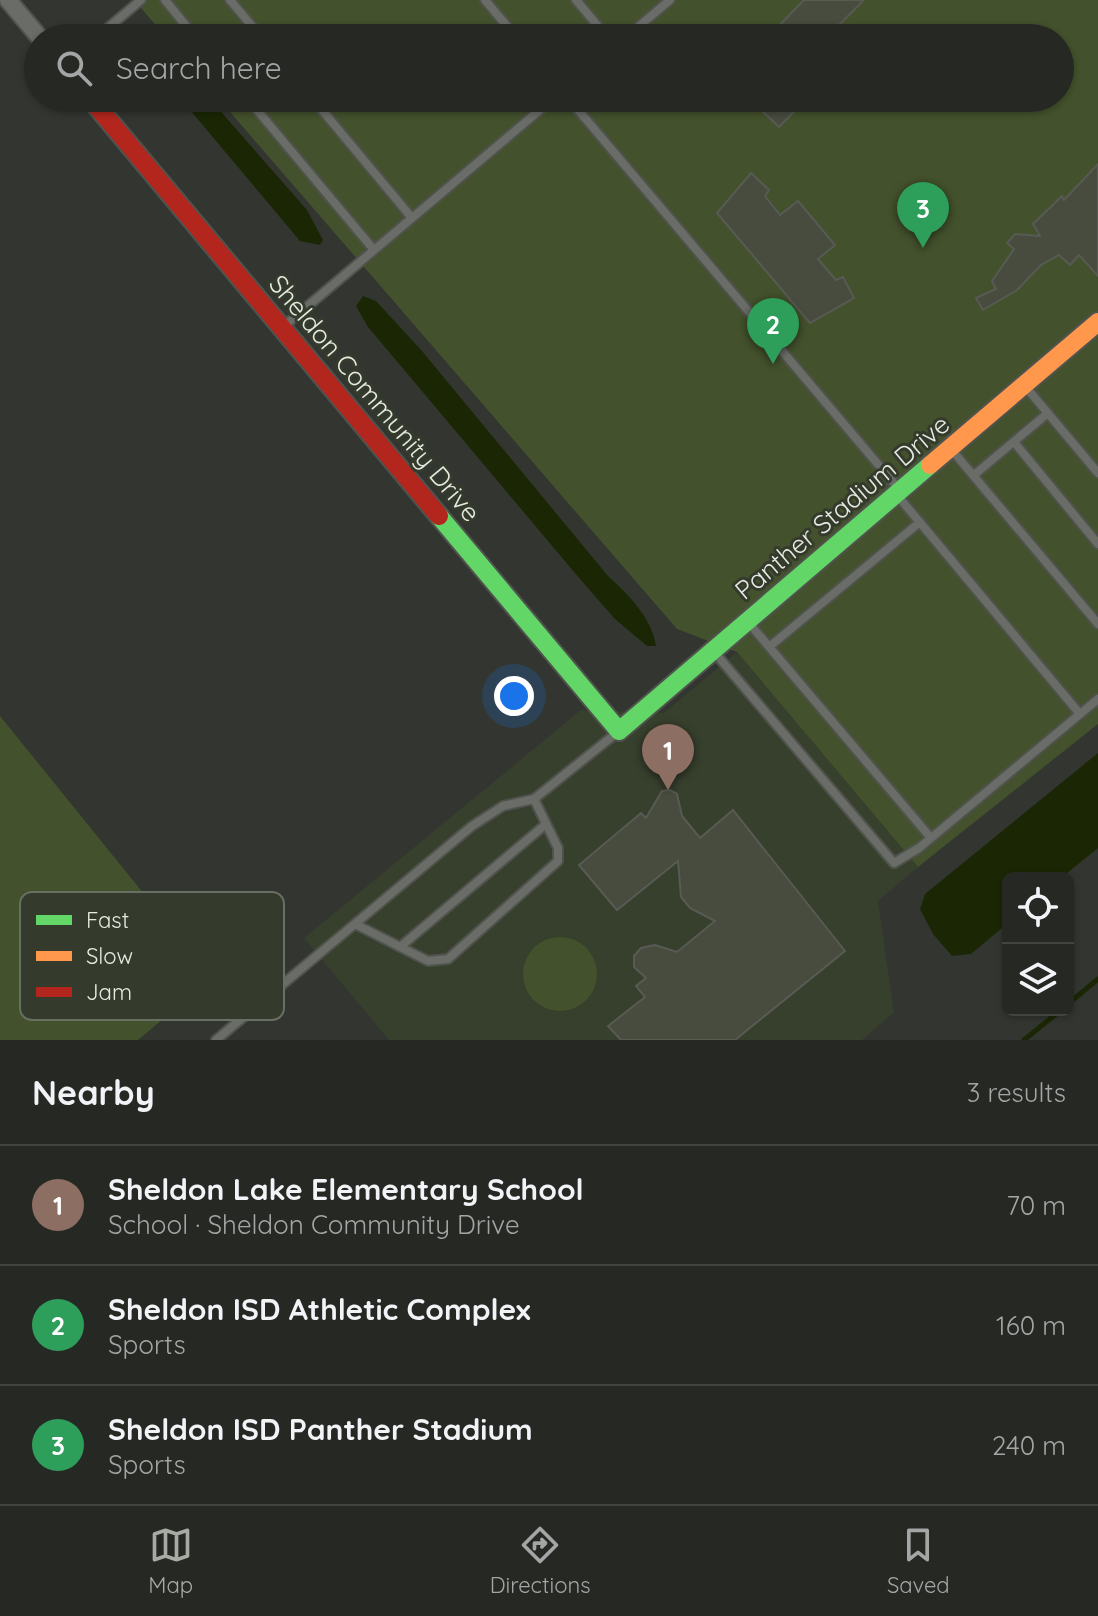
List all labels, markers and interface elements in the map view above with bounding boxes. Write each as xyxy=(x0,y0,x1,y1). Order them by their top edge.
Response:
search box xyxy=(24,24,1074,112)
icon: search xyxy=(52,46,96,90)
text: Search here xyxy=(116,49,282,87)
pin: 3 xyxy=(897,182,949,248)
street label: Sheldon Community Drive xyxy=(262,268,488,528)
pin: 2 xyxy=(747,298,799,364)
street label: Panther Stadium Drive xyxy=(728,408,956,606)
your location xyxy=(494,676,534,716)
pin: 1 xyxy=(642,724,694,790)
map controls xyxy=(1002,872,1074,1016)
button: locate xyxy=(1002,872,1074,944)
legend xyxy=(20,892,284,1020)
text: Fast xyxy=(86,906,129,934)
text: Slow xyxy=(86,942,133,970)
button: layers xyxy=(1002,944,1074,1016)
text: Jam xyxy=(86,978,132,1006)
text: Nearby xyxy=(32,1071,155,1114)
text: 3 results xyxy=(967,1076,1066,1109)
text: Sheldon Lake Elementary School xyxy=(108,1170,584,1208)
text: 1 xyxy=(53,1189,63,1222)
text: 70 m xyxy=(1006,1189,1066,1222)
text: School · Sheldon Community Drive xyxy=(108,1208,520,1241)
text: Sheldon ISD Athletic Complex xyxy=(108,1290,531,1328)
text: 2 xyxy=(51,1309,65,1342)
text: 160 m xyxy=(996,1309,1066,1342)
text: Sports xyxy=(108,1328,186,1361)
text: Sheldon ISD Panther Stadium xyxy=(108,1410,533,1448)
text: 3 xyxy=(51,1429,65,1462)
text: 240 m xyxy=(992,1429,1066,1462)
text: Sports xyxy=(108,1448,186,1481)
tab: Map xyxy=(148,1523,193,1599)
tab: Directions xyxy=(490,1523,590,1599)
tab: Saved xyxy=(887,1523,950,1599)

